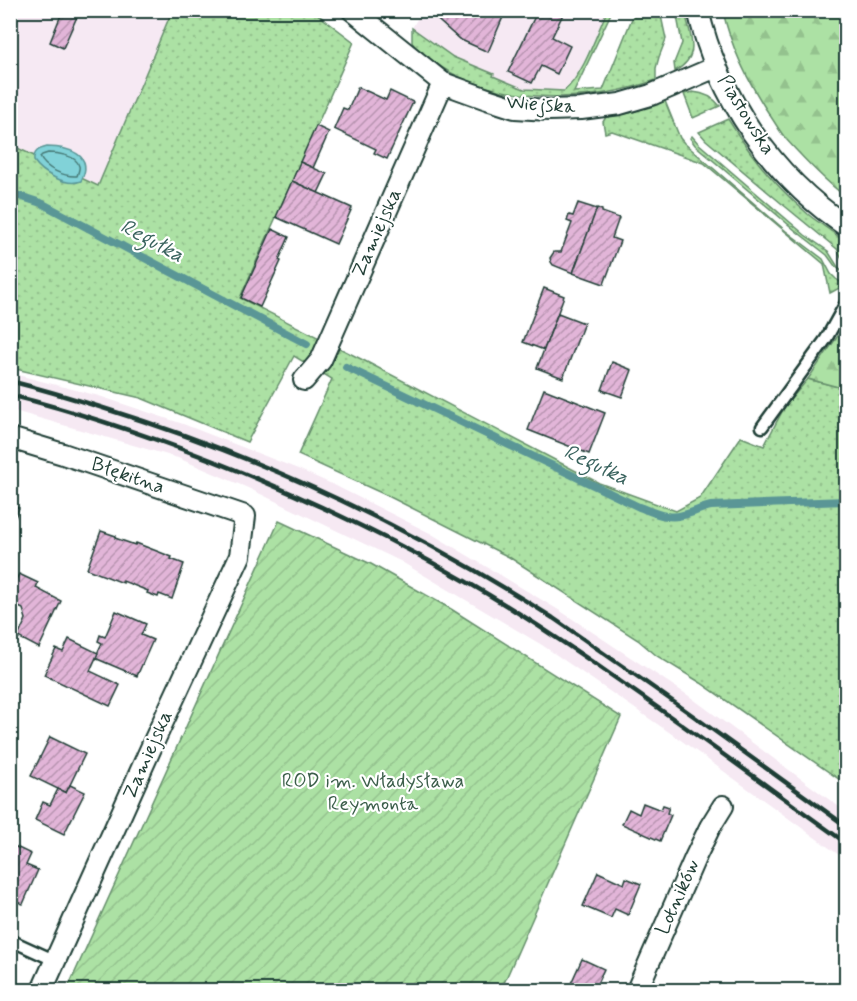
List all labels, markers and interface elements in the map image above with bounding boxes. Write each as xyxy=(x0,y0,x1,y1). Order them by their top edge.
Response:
street label: Piastowska xyxy=(711,70,781,160)
street label: Wiejska xyxy=(505,89,578,121)
street label: Zamiejska xyxy=(345,184,409,282)
water label: Regułka xyxy=(114,213,189,271)
water label: Regułka xyxy=(558,438,633,494)
street label: Błękitna xyxy=(88,451,168,501)
street label: Zamiejska xyxy=(116,706,180,804)
park label: ROD im. Władysława Reymonta xyxy=(282,768,464,818)
street label: Lotników xyxy=(649,855,707,939)

